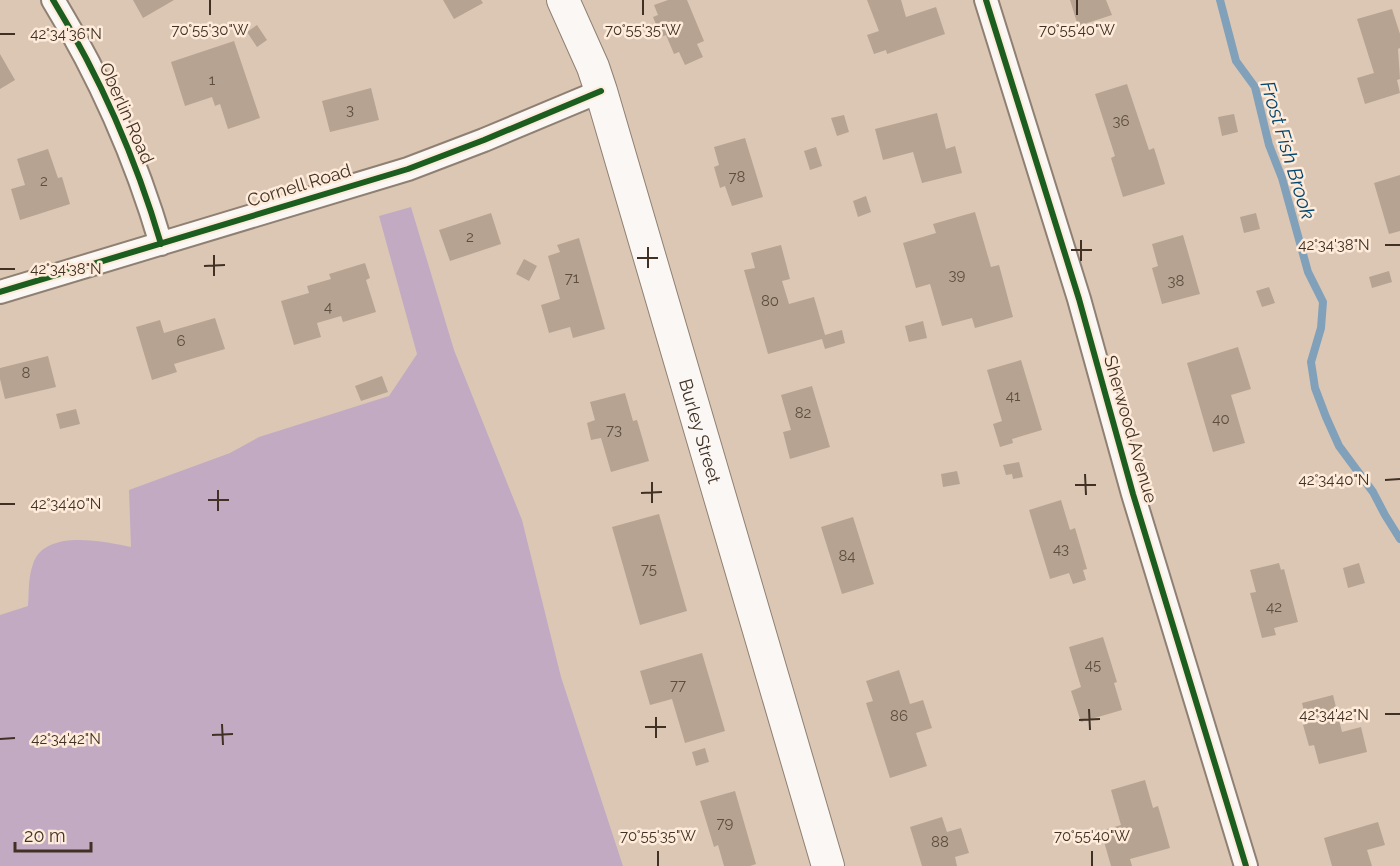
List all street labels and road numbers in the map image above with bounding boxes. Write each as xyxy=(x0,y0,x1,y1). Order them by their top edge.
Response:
street label: Oberlin Road xyxy=(95,59,159,167)
street label: Cornell Road xyxy=(245,159,353,211)
street label: Sherwood Avenue xyxy=(1100,353,1162,506)
street label: Burley Street xyxy=(675,376,726,486)

